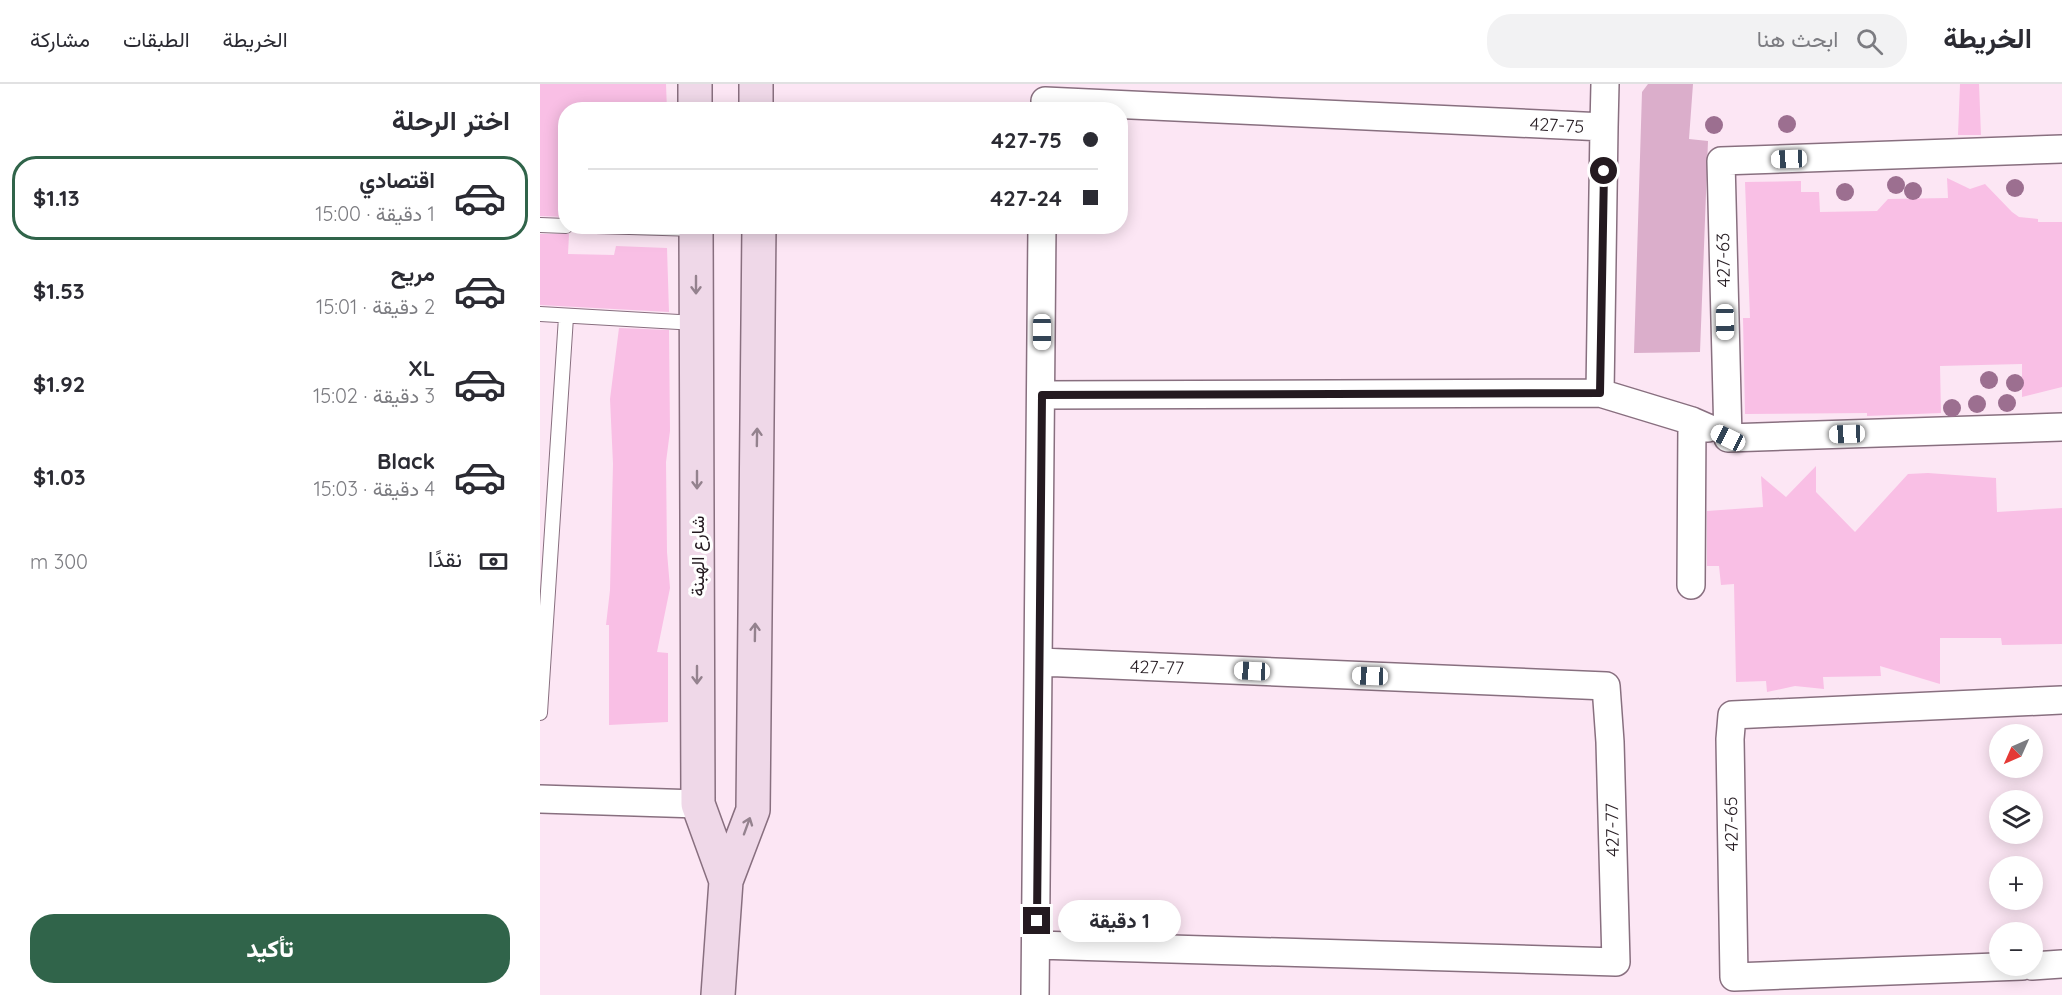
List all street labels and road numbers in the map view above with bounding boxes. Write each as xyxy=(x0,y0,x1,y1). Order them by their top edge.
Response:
street label: 427-75 xyxy=(1529,112,1585,138)
street label: 427-63 xyxy=(1711,233,1735,287)
street label: شارع الهبنة xyxy=(686,515,710,597)
street label: 427-77 xyxy=(1130,655,1184,679)
street label: 427-65 xyxy=(1719,796,1743,852)
street label: 427-77 xyxy=(1600,803,1624,857)

